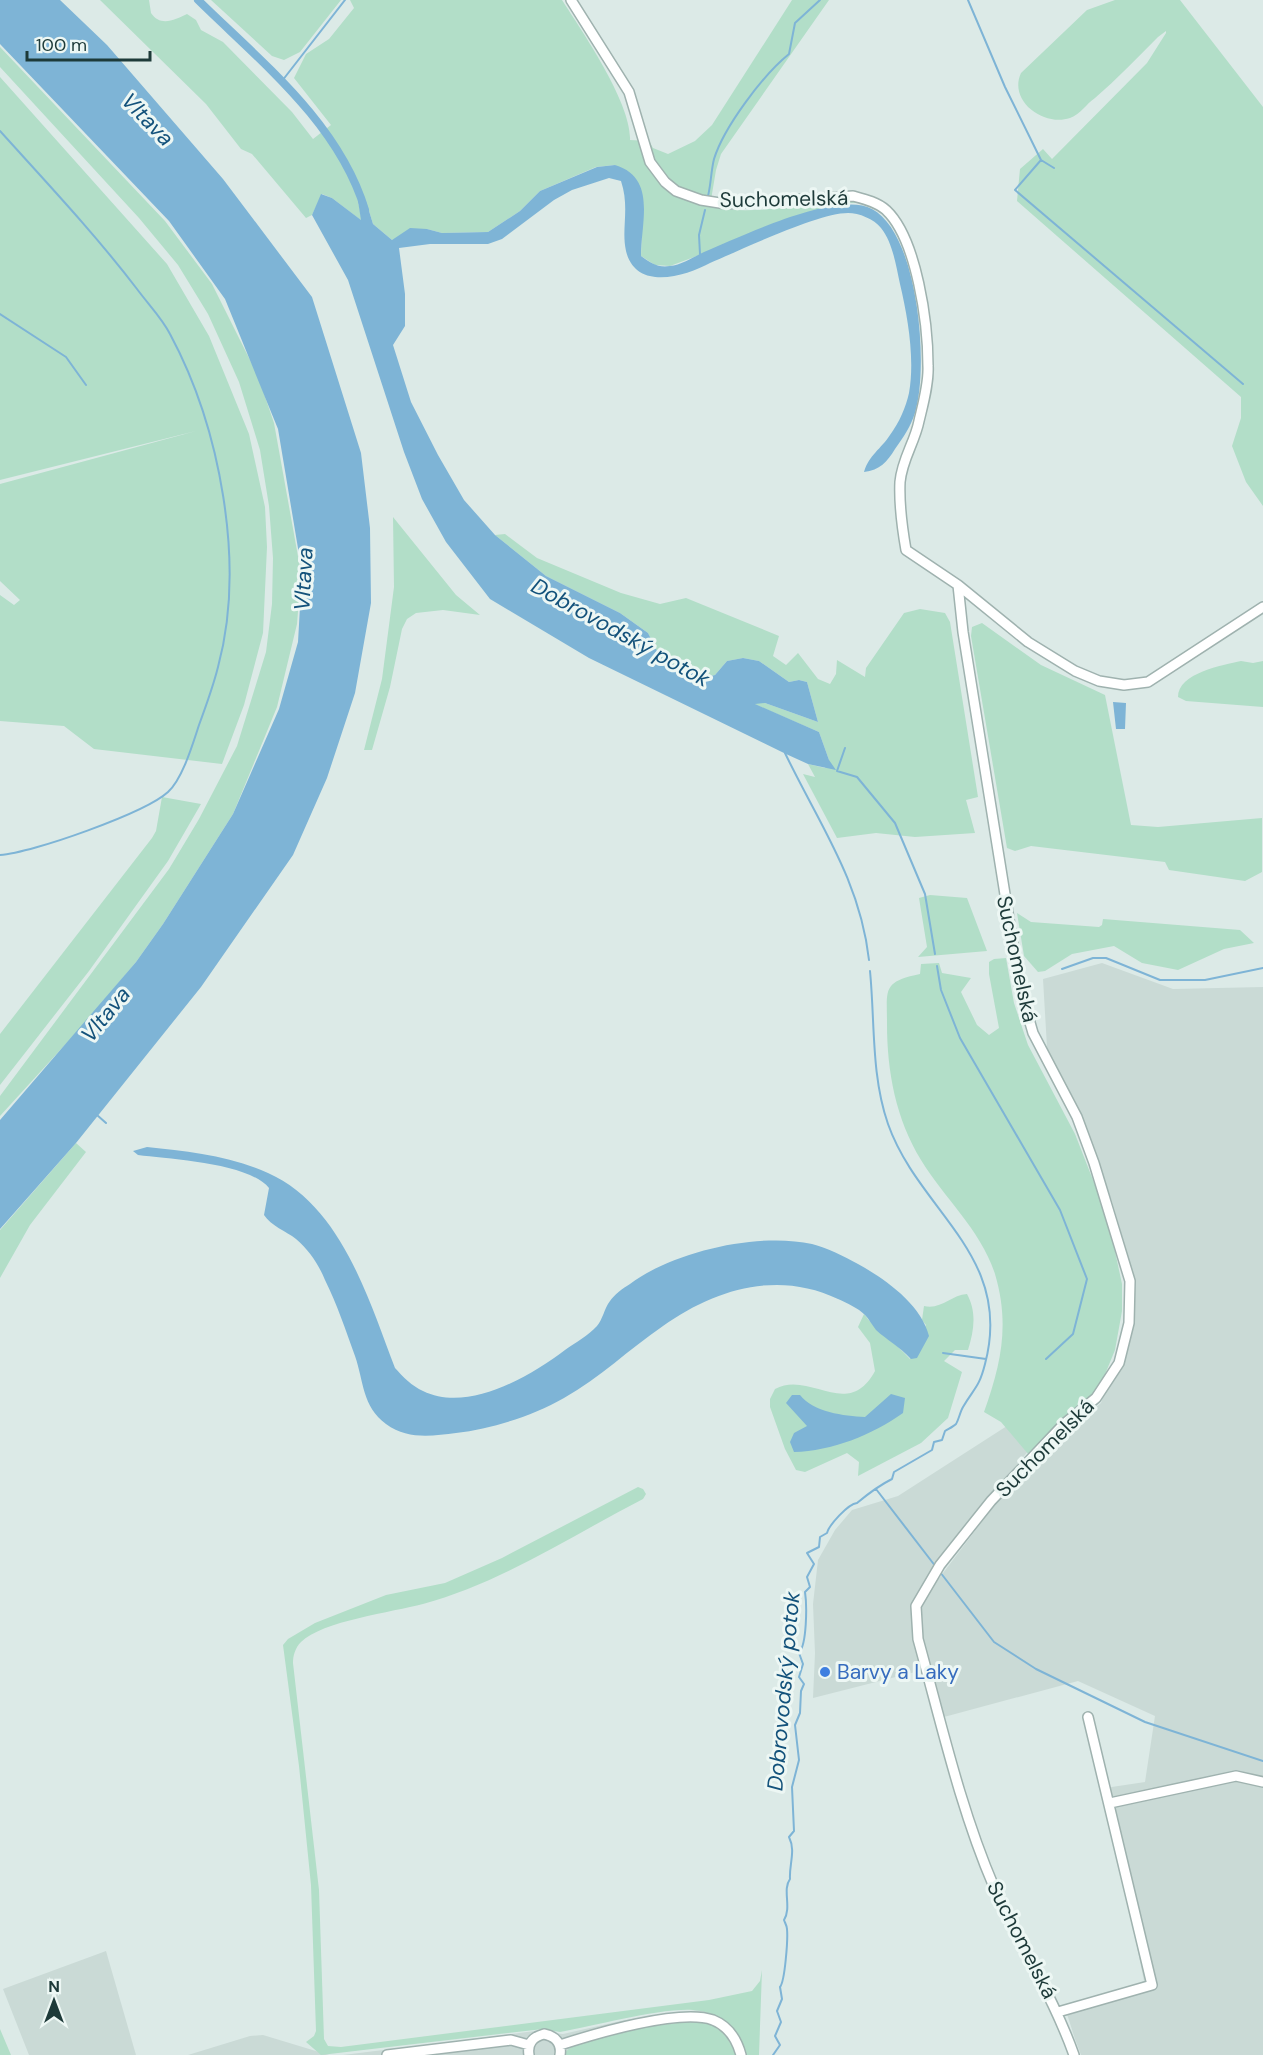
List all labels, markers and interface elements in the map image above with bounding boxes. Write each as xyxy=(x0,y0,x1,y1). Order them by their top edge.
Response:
scale bar xyxy=(27,24,150,62)
text: 100 m xyxy=(36,33,87,57)
water label: Vltava xyxy=(115,86,180,152)
street label: Suchomelská xyxy=(719,184,849,214)
water label: Vltava xyxy=(287,546,320,612)
water label: Dobrovodský potok xyxy=(526,571,716,694)
street label: Suchomelská xyxy=(990,893,1044,1025)
water label: Vltava xyxy=(74,980,137,1048)
street label: Suchomelská xyxy=(990,1393,1100,1503)
water label: Dobrovodský potok xyxy=(760,1589,807,1792)
place label: Barvy a Laky xyxy=(837,1658,959,1686)
marker: Barvy a Laky xyxy=(818,1665,832,1679)
street label: Suchomelská xyxy=(980,1876,1064,2004)
north arrow xyxy=(24,1971,84,2031)
text: N xyxy=(48,1976,60,1997)

